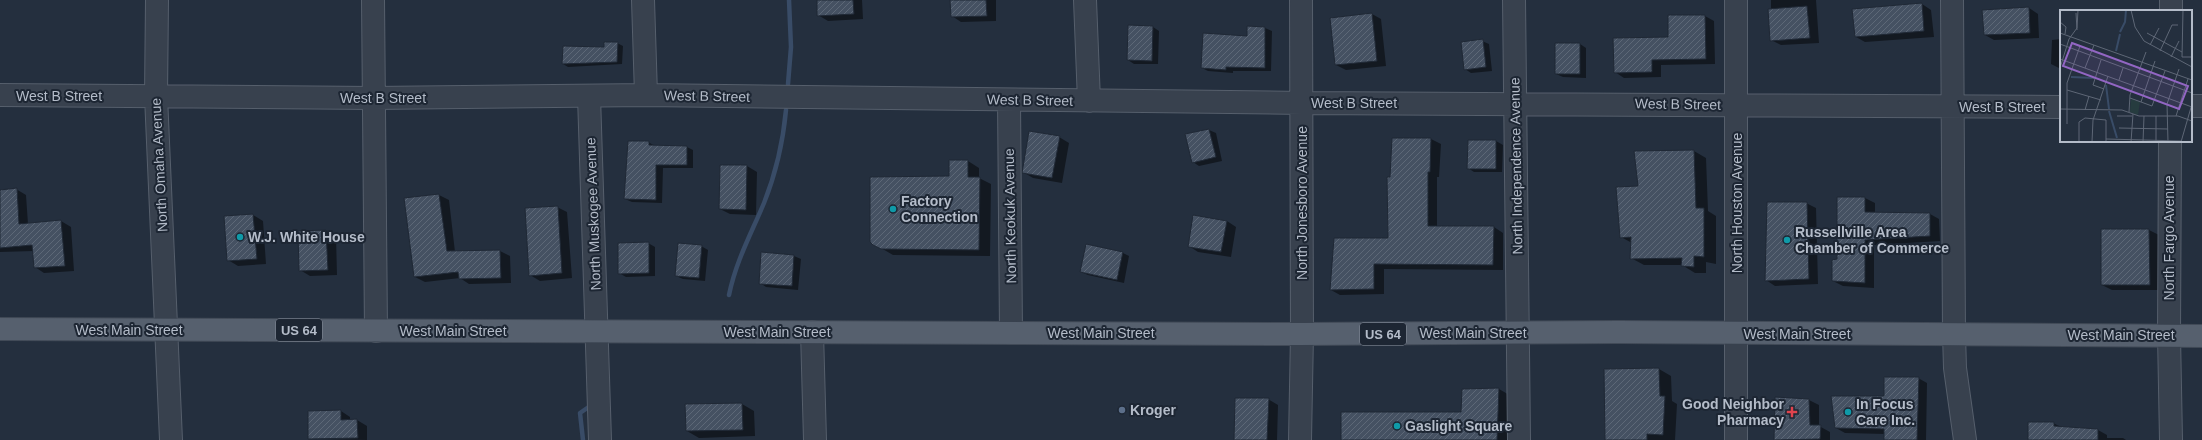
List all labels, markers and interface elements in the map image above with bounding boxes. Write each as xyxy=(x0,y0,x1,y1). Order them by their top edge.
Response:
inset map xyxy=(2060,10,2192,142)
street label: North Independence Avenue xyxy=(1506,77,1526,255)
street label: West B Street xyxy=(664,87,750,105)
street label: West B Street xyxy=(16,88,102,104)
street label: West B Street xyxy=(340,90,426,106)
street label: West B Street xyxy=(987,91,1073,109)
street label: West B Street xyxy=(1311,95,1397,111)
street label: West B Street xyxy=(1635,95,1721,113)
street label: North Omaha Avenue xyxy=(147,97,171,233)
street label: West B Street xyxy=(1959,99,2045,115)
street label: North Jonesboro Avenue xyxy=(1294,126,1310,280)
street label: North Houston Avenue xyxy=(1729,132,1745,273)
street label: North Muskogee Avenue xyxy=(582,137,604,291)
street label: North Keokuk Avenue xyxy=(1001,148,1019,284)
street label: North Fargo Avenue xyxy=(2161,175,2177,301)
place label: Factory Connection xyxy=(901,193,978,225)
marker: Factory Connection xyxy=(888,204,898,214)
place label: Russellville Area Chamber of Commerce xyxy=(1795,224,1949,256)
place label: W.J. White House xyxy=(248,229,365,245)
marker: W.J. White House xyxy=(235,232,245,242)
marker: Russellville Area Chamber of Commerce xyxy=(1782,235,1792,245)
road number: US 64 xyxy=(276,319,322,341)
street label: West Main Street xyxy=(75,322,183,338)
street label: West Main Street xyxy=(399,323,507,339)
road number: US 64 xyxy=(1360,323,1406,345)
street label: West Main Street xyxy=(723,324,831,340)
street label: West Main Street xyxy=(1047,325,1155,341)
street label: West Main Street xyxy=(1419,325,1527,341)
street label: West Main Street xyxy=(1743,326,1851,342)
street label: West Main Street xyxy=(2067,327,2175,343)
place label: Good Neighbor Pharmacy xyxy=(1682,396,1785,428)
place label: In Focus Care Inc. xyxy=(1856,396,1915,428)
place label: Kroger xyxy=(1130,402,1176,418)
marker: Kroger xyxy=(1117,405,1127,415)
marker: Good Neighbor Pharmacy xyxy=(1787,407,1797,417)
marker: In Focus Care Inc. xyxy=(1843,407,1853,417)
place label: Gaslight Square xyxy=(1405,418,1513,434)
marker: Gaslight Square xyxy=(1392,421,1402,431)

